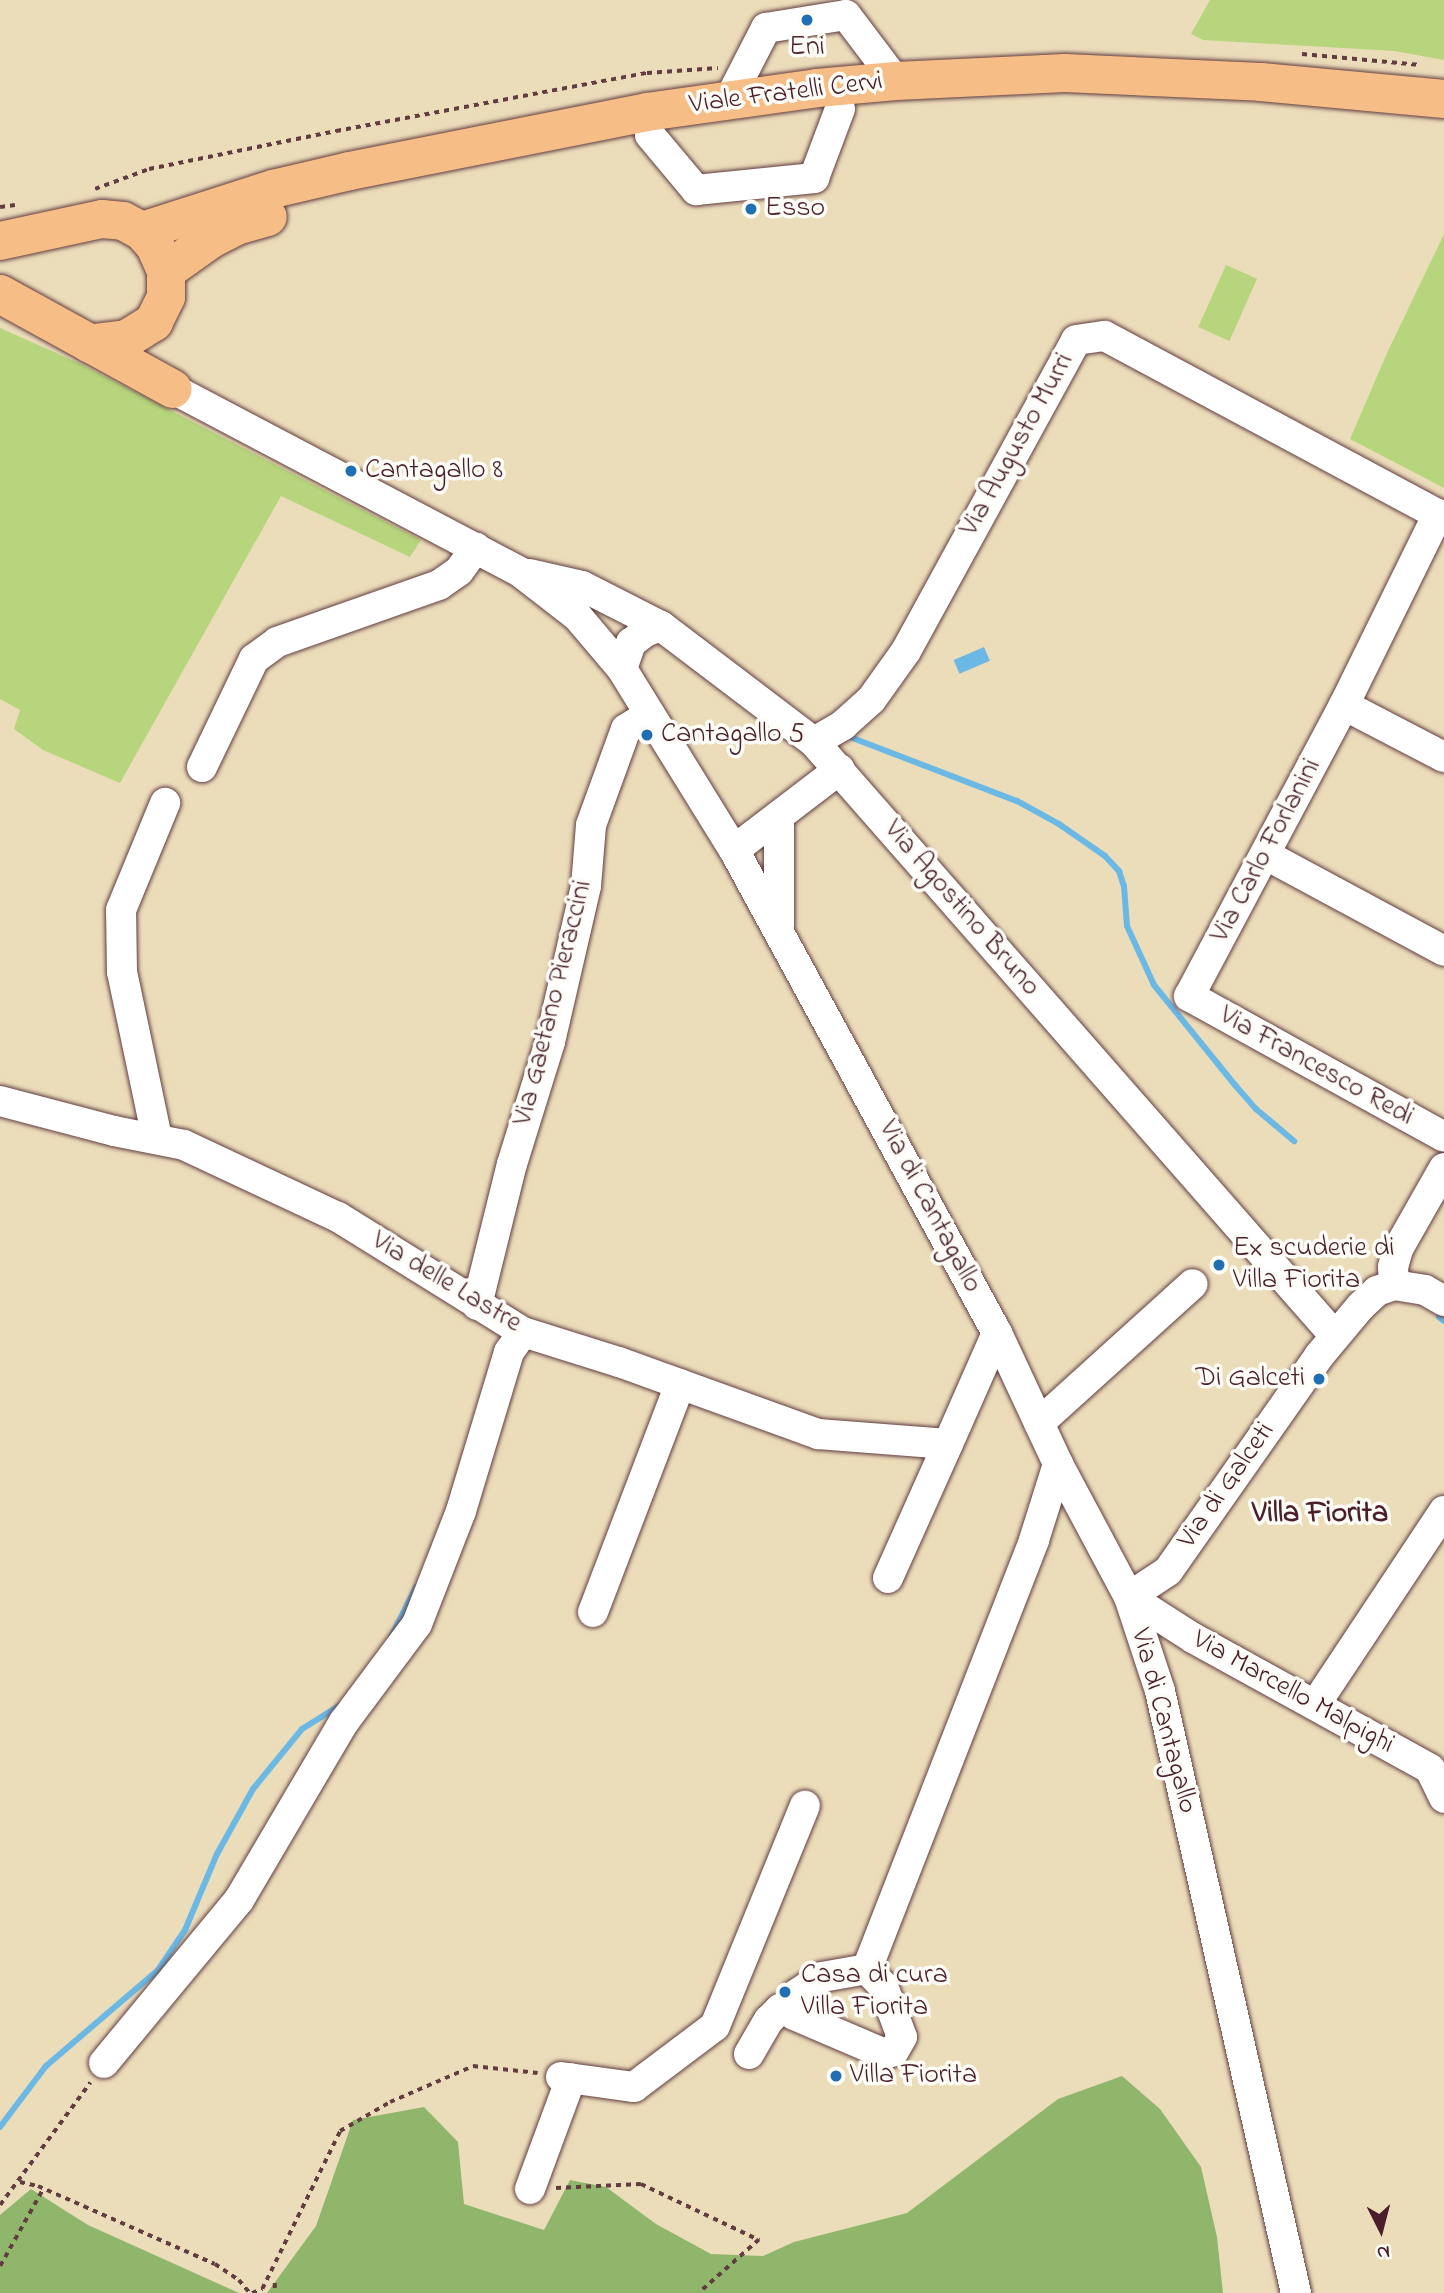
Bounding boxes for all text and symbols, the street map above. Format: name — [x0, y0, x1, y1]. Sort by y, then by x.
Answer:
marker: Eni — [799, 12, 815, 28]
place label: Eni — [789, 31, 825, 65]
street label: Viale Fratelli Cervi — [687, 65, 885, 123]
place label: Esso — [765, 192, 825, 226]
marker: Esso — [743, 201, 759, 217]
street label: Via Augusto Murri — [954, 348, 1082, 542]
place label: Cantagallo 8 — [365, 454, 503, 488]
marker: Cantagallo 8 — [343, 463, 359, 479]
place label: Cantagallo 5 — [661, 718, 805, 752]
marker: Cantagallo 5 — [639, 727, 655, 743]
street label: Via Carlo Forlanini — [1204, 753, 1330, 949]
street label: Via Agostino Bruno — [875, 814, 1047, 1004]
street label: Via Gaetano Pieraccini — [507, 877, 601, 1129]
street label: Via Francesco Redi — [1213, 1000, 1419, 1134]
street label: Via di Cantagallo — [870, 1115, 988, 1299]
street label: Via delle Lastre — [365, 1225, 527, 1341]
place label: Ex scuderie di Villa Fiorita — [1233, 1232, 1394, 1298]
marker: Ex scuderie di Villa Fiorita — [1211, 1257, 1227, 1273]
place label: Di Galceti — [1196, 1362, 1305, 1396]
marker: Di Galceti — [1311, 1371, 1327, 1387]
street label: Via di Galceti — [1171, 1416, 1283, 1556]
district label: Villa Fiorita — [1252, 1496, 1388, 1532]
street label: Via Marcello Malpighi — [1186, 1624, 1400, 1762]
street label: Via di Cantagallo — [1122, 1625, 1204, 1817]
place label: Casa di cura Villa Fiorita — [801, 1959, 948, 2025]
marker: Casa di cura Villa Fiorita — [775, 1982, 795, 2002]
place label: Villa Fiorita — [850, 2059, 977, 2093]
marker: Villa Fiorita — [828, 2068, 844, 2084]
north arrow — [1346, 2195, 1416, 2265]
text: N — [1375, 2237, 1391, 2265]

